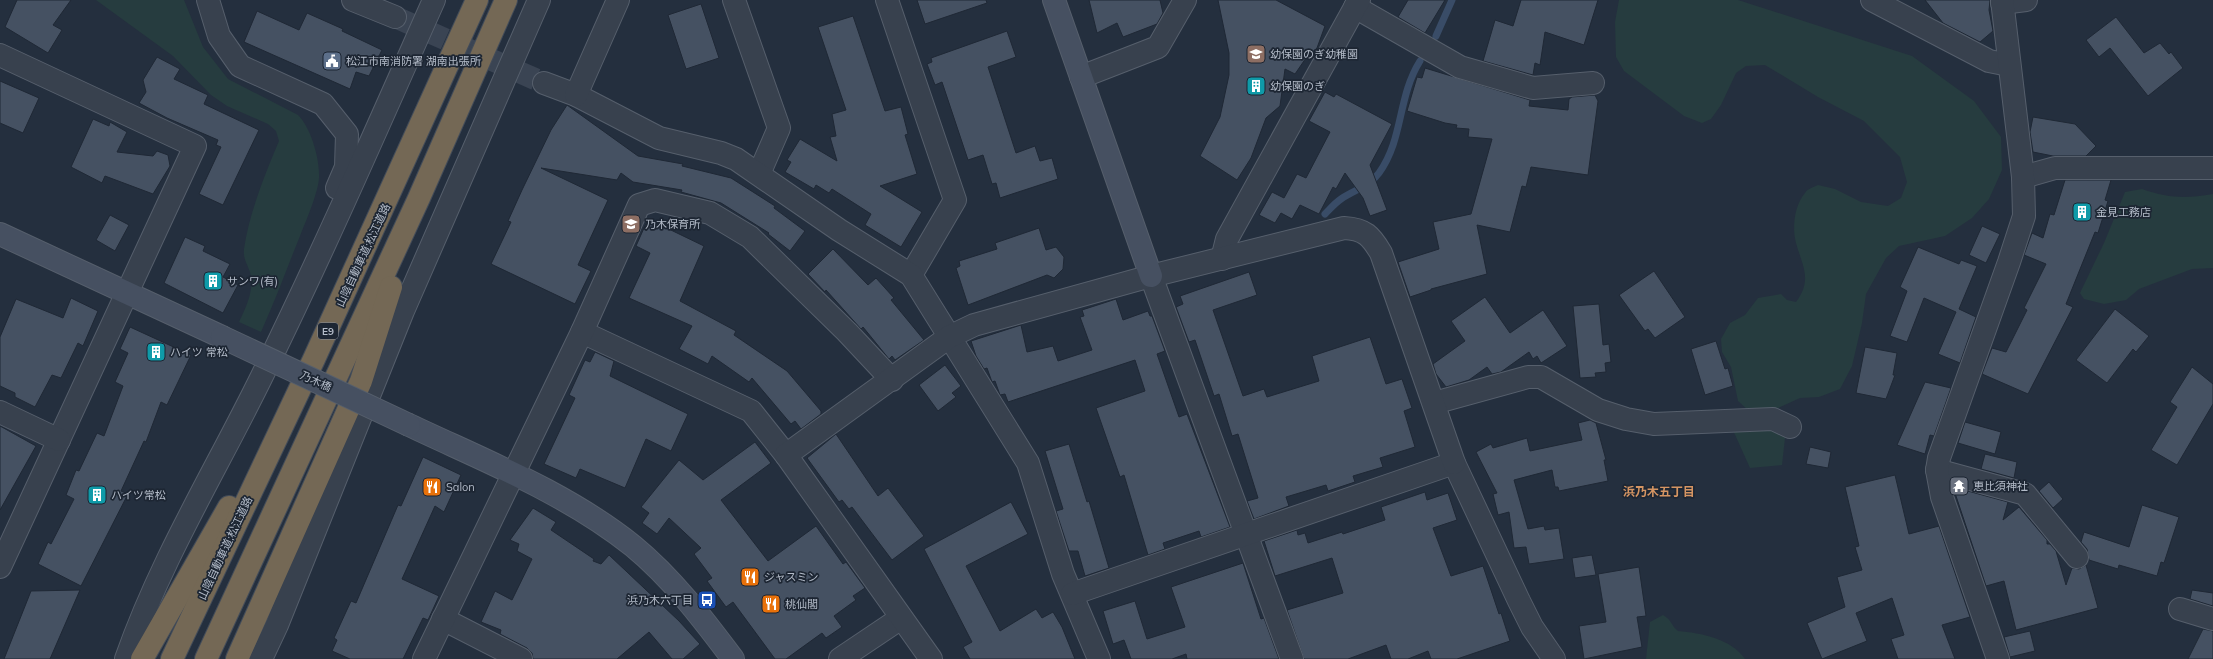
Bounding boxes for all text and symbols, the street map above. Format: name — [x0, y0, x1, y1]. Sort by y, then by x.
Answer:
school or university icon: 幼保園のぎ幼稚園 — [1245, 43, 1267, 65]
place label: 幼保園のぎ幼稚園 — [1270, 47, 1358, 61]
public building icon: 松江市南消防署 湖南出張所 — [321, 50, 343, 72]
place label: 松江市南消防署 湖南出張所 — [346, 54, 482, 68]
building icon: 幼保園のぎ — [1245, 75, 1267, 97]
place label: 幼保園のぎ — [1270, 79, 1325, 93]
street label: 山陰自動車道;松江道路 — [333, 201, 393, 309]
building icon: 金見工務店 — [2071, 201, 2093, 223]
place label: 金見工務店 — [2096, 205, 2151, 219]
school or university icon: 乃木保育所 — [620, 213, 642, 235]
place label: 乃木保育所 — [645, 217, 701, 231]
building icon: サンワ(有) — [202, 270, 224, 292]
place label: サンワ(有) — [227, 274, 278, 288]
road number: E9 — [318, 323, 338, 339]
building icon: ハイツ 常松 — [145, 341, 167, 363]
place label: ハイツ 常松 — [170, 345, 228, 359]
street label: 乃木橋 — [298, 368, 334, 394]
temple icon: 恵比須神社 — [1948, 475, 1970, 497]
restaurant icon: Salon — [421, 476, 443, 498]
place label: 恵比須神社 — [1973, 479, 2028, 493]
place label: Salon — [446, 480, 475, 494]
building icon: ハイツ常松 — [86, 484, 108, 506]
district label: 浜乃木五丁目 — [1623, 484, 1695, 499]
place label: ハイツ常松 — [111, 488, 166, 502]
street label: 山陰自動車道;松江道路 — [195, 494, 255, 602]
restaurant icon: ジャスミン — [739, 566, 761, 588]
place label: ジャスミン — [764, 570, 818, 584]
bus stop icon: 浜乃木六丁目 — [696, 589, 718, 611]
place label: 浜乃木六丁目 — [627, 593, 693, 607]
restaurant icon: 桃仙閣 — [760, 593, 782, 615]
place label: 桃仙閣 — [785, 597, 818, 611]

